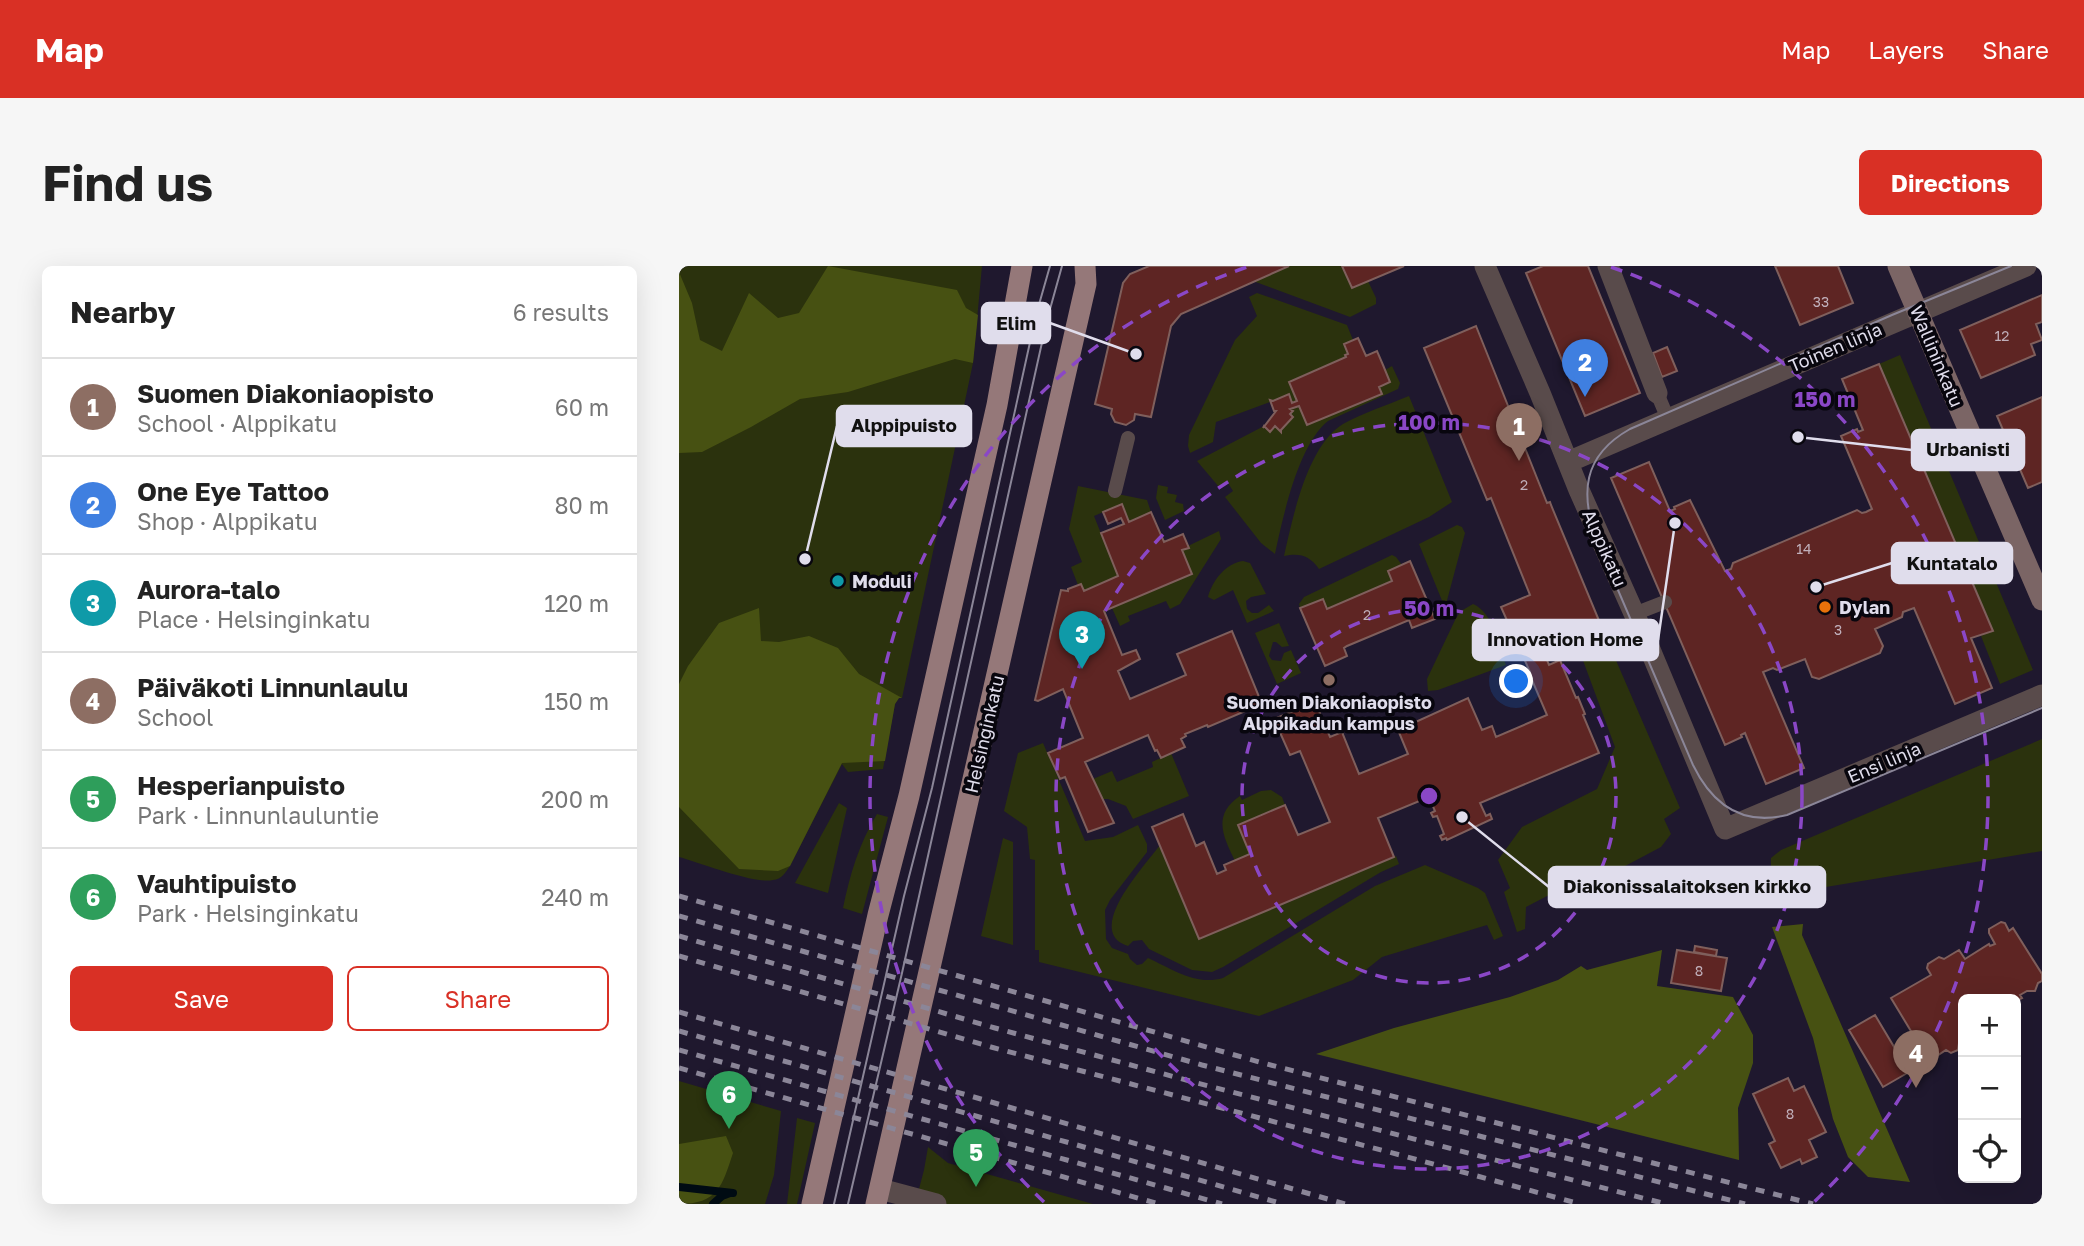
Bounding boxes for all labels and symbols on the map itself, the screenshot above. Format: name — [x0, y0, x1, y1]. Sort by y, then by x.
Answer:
house number: 33 — [1813, 293, 1829, 310]
street label: Wallininkatu — [1906, 302, 1968, 410]
callout: Elim — [982, 303, 1050, 343]
text: Elim — [996, 311, 1036, 334]
street label: Toinen linja — [1785, 318, 1885, 376]
house number: 12 — [1995, 327, 2009, 344]
pin: 2 — [1562, 339, 1608, 397]
text: 150 m — [1795, 386, 1855, 412]
pin: 1 — [1496, 403, 1542, 461]
callout: Alppipuisto — [837, 406, 971, 446]
text: 100 m — [1398, 409, 1460, 435]
text: Alppipuisto — [851, 413, 957, 436]
callout: Urbanisti — [1912, 430, 2024, 470]
text: Urbanisti — [1926, 437, 2010, 460]
house number: 2 — [1520, 476, 1528, 493]
street label: Alppikatu — [1578, 506, 1632, 590]
house number: 14 — [1796, 540, 1812, 557]
callout: Kuntatalo — [1892, 543, 2012, 583]
text: Kuntatalo — [1906, 551, 1998, 574]
place label: Moduli — [852, 570, 912, 592]
marker: Moduli — [830, 573, 846, 589]
text: 50 m — [1404, 595, 1454, 621]
place label: Dylan — [1839, 596, 1890, 618]
marker: Dylan — [1817, 599, 1833, 615]
house number: 2 — [1363, 606, 1371, 623]
pin: 3 — [1059, 611, 1105, 669]
callout: Innovation Home — [1473, 620, 1658, 660]
house number: 3 — [1834, 621, 1842, 638]
text: Innovation Home — [1487, 627, 1643, 650]
your location — [1499, 664, 1533, 698]
marker: Suomen Diakoniaopisto Alppikadun kampus — [1321, 672, 1337, 688]
street label: Helsinginkatu — [960, 673, 1008, 795]
place label: Suomen Diakoniaopisto Alppikadun kampus — [1226, 691, 1432, 734]
street label: Ensi linja — [1844, 737, 1924, 787]
centre of rings — [1417, 784, 1441, 808]
callout: Diakonissalaitoksen kirkko — [1549, 867, 1825, 907]
text: Diakonissalaitoksen kirkko — [1563, 874, 1811, 897]
house number: 8 — [1695, 962, 1703, 979]
pin: 4 — [1893, 1030, 1939, 1088]
pin: 6 — [706, 1071, 752, 1129]
house number: 8 — [1786, 1105, 1794, 1122]
pin: 5 — [953, 1129, 999, 1187]

